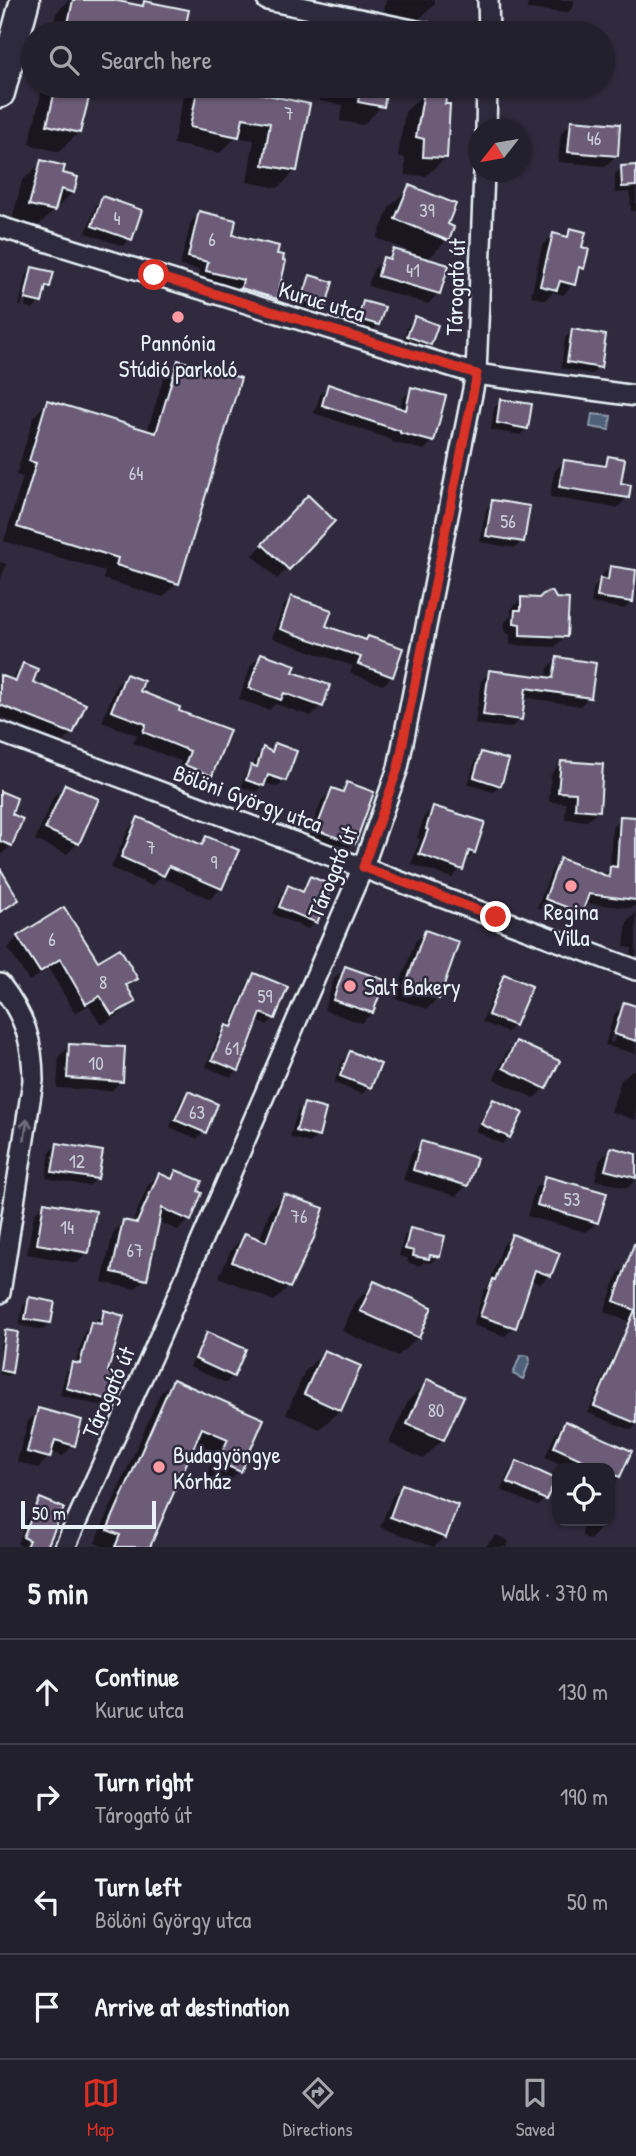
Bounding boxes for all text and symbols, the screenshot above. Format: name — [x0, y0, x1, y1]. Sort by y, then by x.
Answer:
search box — [21, 21, 615, 98]
icon: search — [45, 41, 83, 79]
text: Search here — [101, 42, 212, 77]
house number: 7 — [284, 100, 294, 126]
north arrow — [468, 119, 531, 182]
house number: 46 — [587, 125, 601, 151]
house number: 39 — [419, 197, 435, 223]
house number: 4 — [113, 205, 121, 231]
house number: 6 — [208, 226, 216, 252]
street label: Tárogató út — [438, 237, 472, 336]
house number: 41 — [406, 257, 420, 283]
route start — [138, 259, 169, 290]
street label: Kuruc utca — [275, 273, 369, 329]
marker: Pannónia Stúdió parkoló — [170, 309, 186, 325]
place label: Pannónia Stúdió parkoló — [119, 327, 237, 384]
house number: 64 — [129, 460, 143, 486]
house number: 56 — [500, 508, 516, 534]
street label: Bölöni György utca — [169, 757, 327, 839]
street label: Tárogató út — [300, 820, 365, 923]
house number: 7 — [146, 834, 156, 860]
house number: 9 — [211, 849, 218, 875]
marker: Regina Villa — [563, 878, 579, 894]
place label: Regina Villa — [544, 896, 598, 953]
route end — [480, 901, 511, 932]
house number: 6 — [48, 926, 56, 952]
house number: 8 — [99, 969, 107, 995]
place label: Salt Bakery — [364, 971, 461, 1002]
marker: Salt Bakery — [342, 978, 358, 994]
house number: 59 — [257, 983, 273, 1009]
house number: 61 — [225, 1035, 239, 1061]
house number: 10 — [88, 1050, 104, 1076]
house number: 63 — [189, 1099, 205, 1125]
one-way arrow — [20, 1118, 33, 1141]
house number: 12 — [69, 1148, 85, 1174]
house number: 53 — [564, 1186, 580, 1212]
house number: 76 — [291, 1203, 308, 1229]
house number: 14 — [60, 1214, 74, 1240]
house number: 67 — [127, 1237, 144, 1263]
street label: Tárogató út — [74, 1341, 142, 1442]
house number: 80 — [428, 1397, 444, 1423]
place label: Budagyöngye Kórház — [173, 1439, 281, 1496]
marker: Budagyöngye Kórház — [151, 1459, 167, 1475]
map controls — [552, 1463, 615, 1526]
button: locate — [552, 1463, 615, 1526]
scale bar — [21, 1498, 156, 1530]
text: 50 m — [32, 1500, 66, 1526]
text: 5 min — [28, 1573, 88, 1613]
text: Walk · 370 m — [501, 1577, 608, 1608]
text: Continue — [95, 1659, 179, 1694]
icon: ahead — [28, 1673, 66, 1711]
text: 130 m — [558, 1676, 608, 1707]
text: Kuruc utca — [95, 1694, 184, 1725]
text: Turn right — [95, 1764, 193, 1799]
icon: right — [28, 1778, 66, 1816]
text: 190 m — [560, 1781, 608, 1812]
text: Tárogató út — [95, 1799, 192, 1830]
text: Turn left — [95, 1869, 181, 1904]
icon: left — [28, 1883, 66, 1921]
text: 50 m — [567, 1886, 608, 1917]
text: Bölöni György utca — [95, 1904, 251, 1935]
icon: arrive — [28, 1988, 66, 2026]
text: Arrive at destination — [95, 1989, 290, 2024]
tab: Map — [82, 2074, 120, 2142]
tab: Directions — [283, 2074, 353, 2142]
tab: Saved — [516, 2074, 554, 2142]

